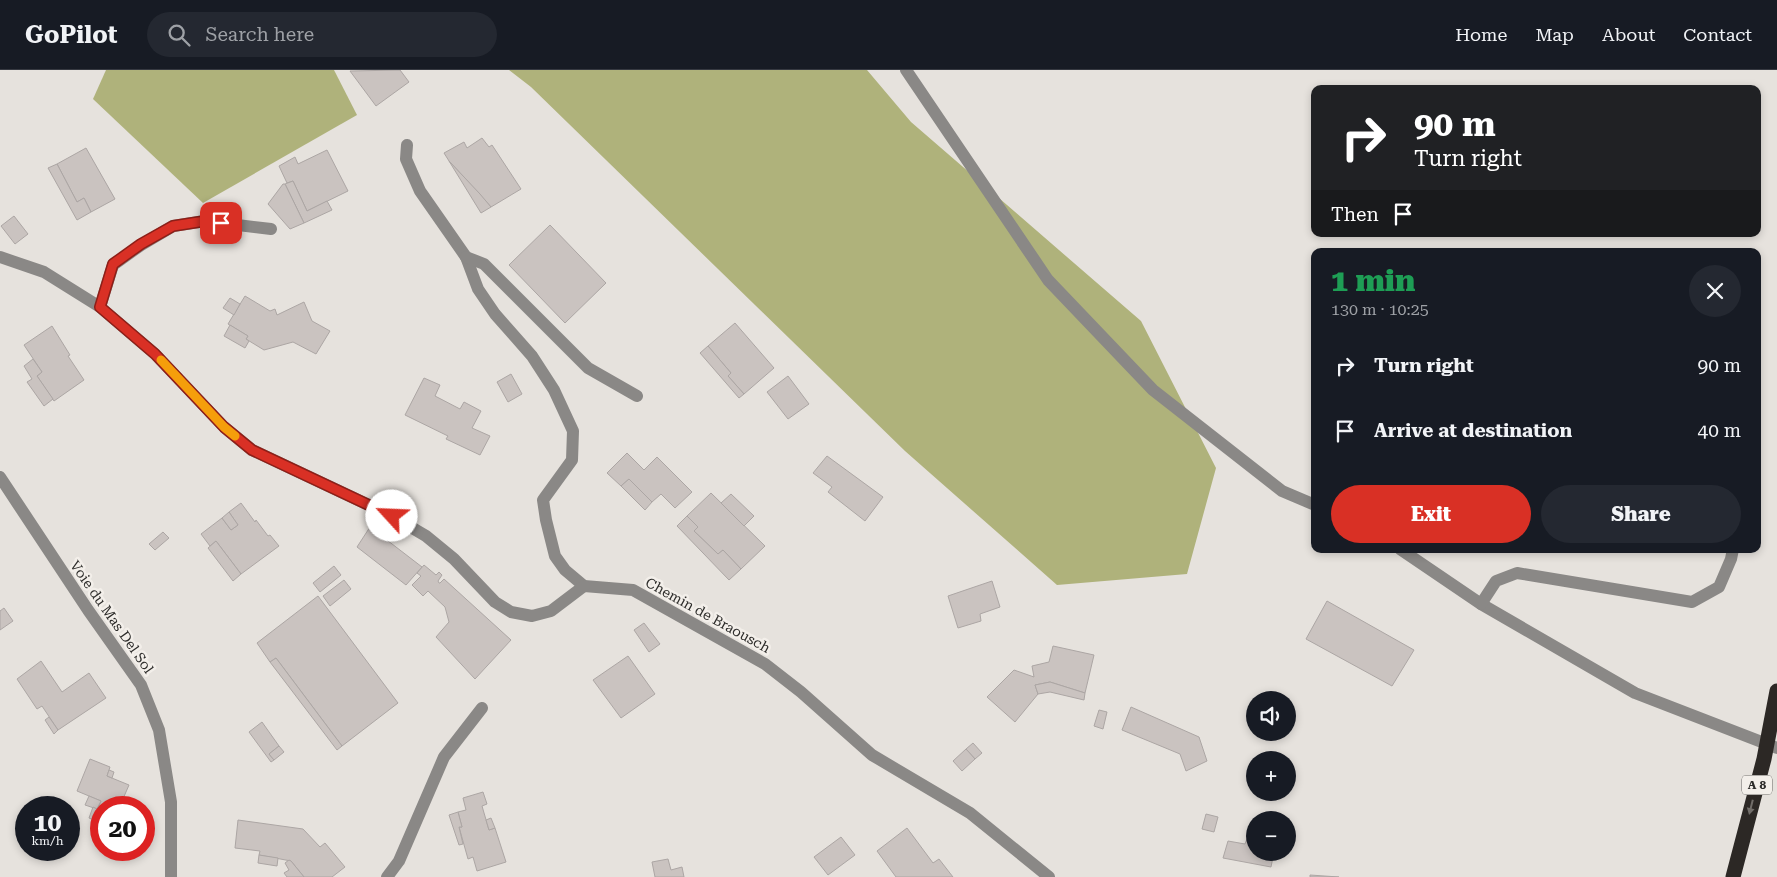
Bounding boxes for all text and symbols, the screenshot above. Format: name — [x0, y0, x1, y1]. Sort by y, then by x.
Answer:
search box — [147, 12, 497, 57]
text: GoPilot — [25, 21, 117, 49]
icon: search — [165, 21, 193, 49]
text: Search here — [205, 23, 314, 46]
text: Home — [1455, 24, 1507, 45]
text: Map — [1535, 24, 1574, 45]
text: About — [1602, 24, 1655, 45]
text: Contact — [1683, 24, 1752, 45]
text: 90 m — [1414, 104, 1496, 145]
icon: right — [1331, 105, 1396, 170]
text: Turn right — [1414, 146, 1522, 171]
icon: arrive — [1389, 200, 1417, 228]
pin — [200, 202, 242, 244]
text: Then — [1331, 203, 1379, 226]
icon: arrive — [207, 209, 235, 237]
text: 1 min — [1331, 263, 1415, 298]
button: close — [1689, 265, 1741, 317]
text: 130 m · 10:25 — [1331, 300, 1429, 319]
icon: right — [1331, 352, 1359, 380]
text: Turn right — [1374, 354, 1474, 377]
text: 90 m — [1698, 354, 1741, 377]
icon: arrive — [1331, 417, 1359, 445]
text: Arrive at destination — [1374, 419, 1572, 442]
text: 40 m — [1698, 419, 1741, 442]
button: Exit — [1331, 485, 1531, 543]
button: Share — [1541, 485, 1741, 543]
position arrow — [365, 489, 417, 541]
street label: Voie du Mas Del Sol — [67, 558, 157, 677]
street label: Chemin de Braousch — [643, 574, 773, 656]
map controls — [1246, 691, 1296, 861]
button: sound — [1246, 691, 1296, 741]
button: + — [1246, 751, 1296, 801]
road number: A 8 — [1742, 776, 1772, 794]
speed limit sign: 20 — [90, 796, 155, 861]
one-way arrow — [1747, 800, 1755, 815]
text: 10 — [33, 808, 62, 837]
button: − — [1246, 811, 1296, 861]
text: km/h — [31, 834, 64, 848]

